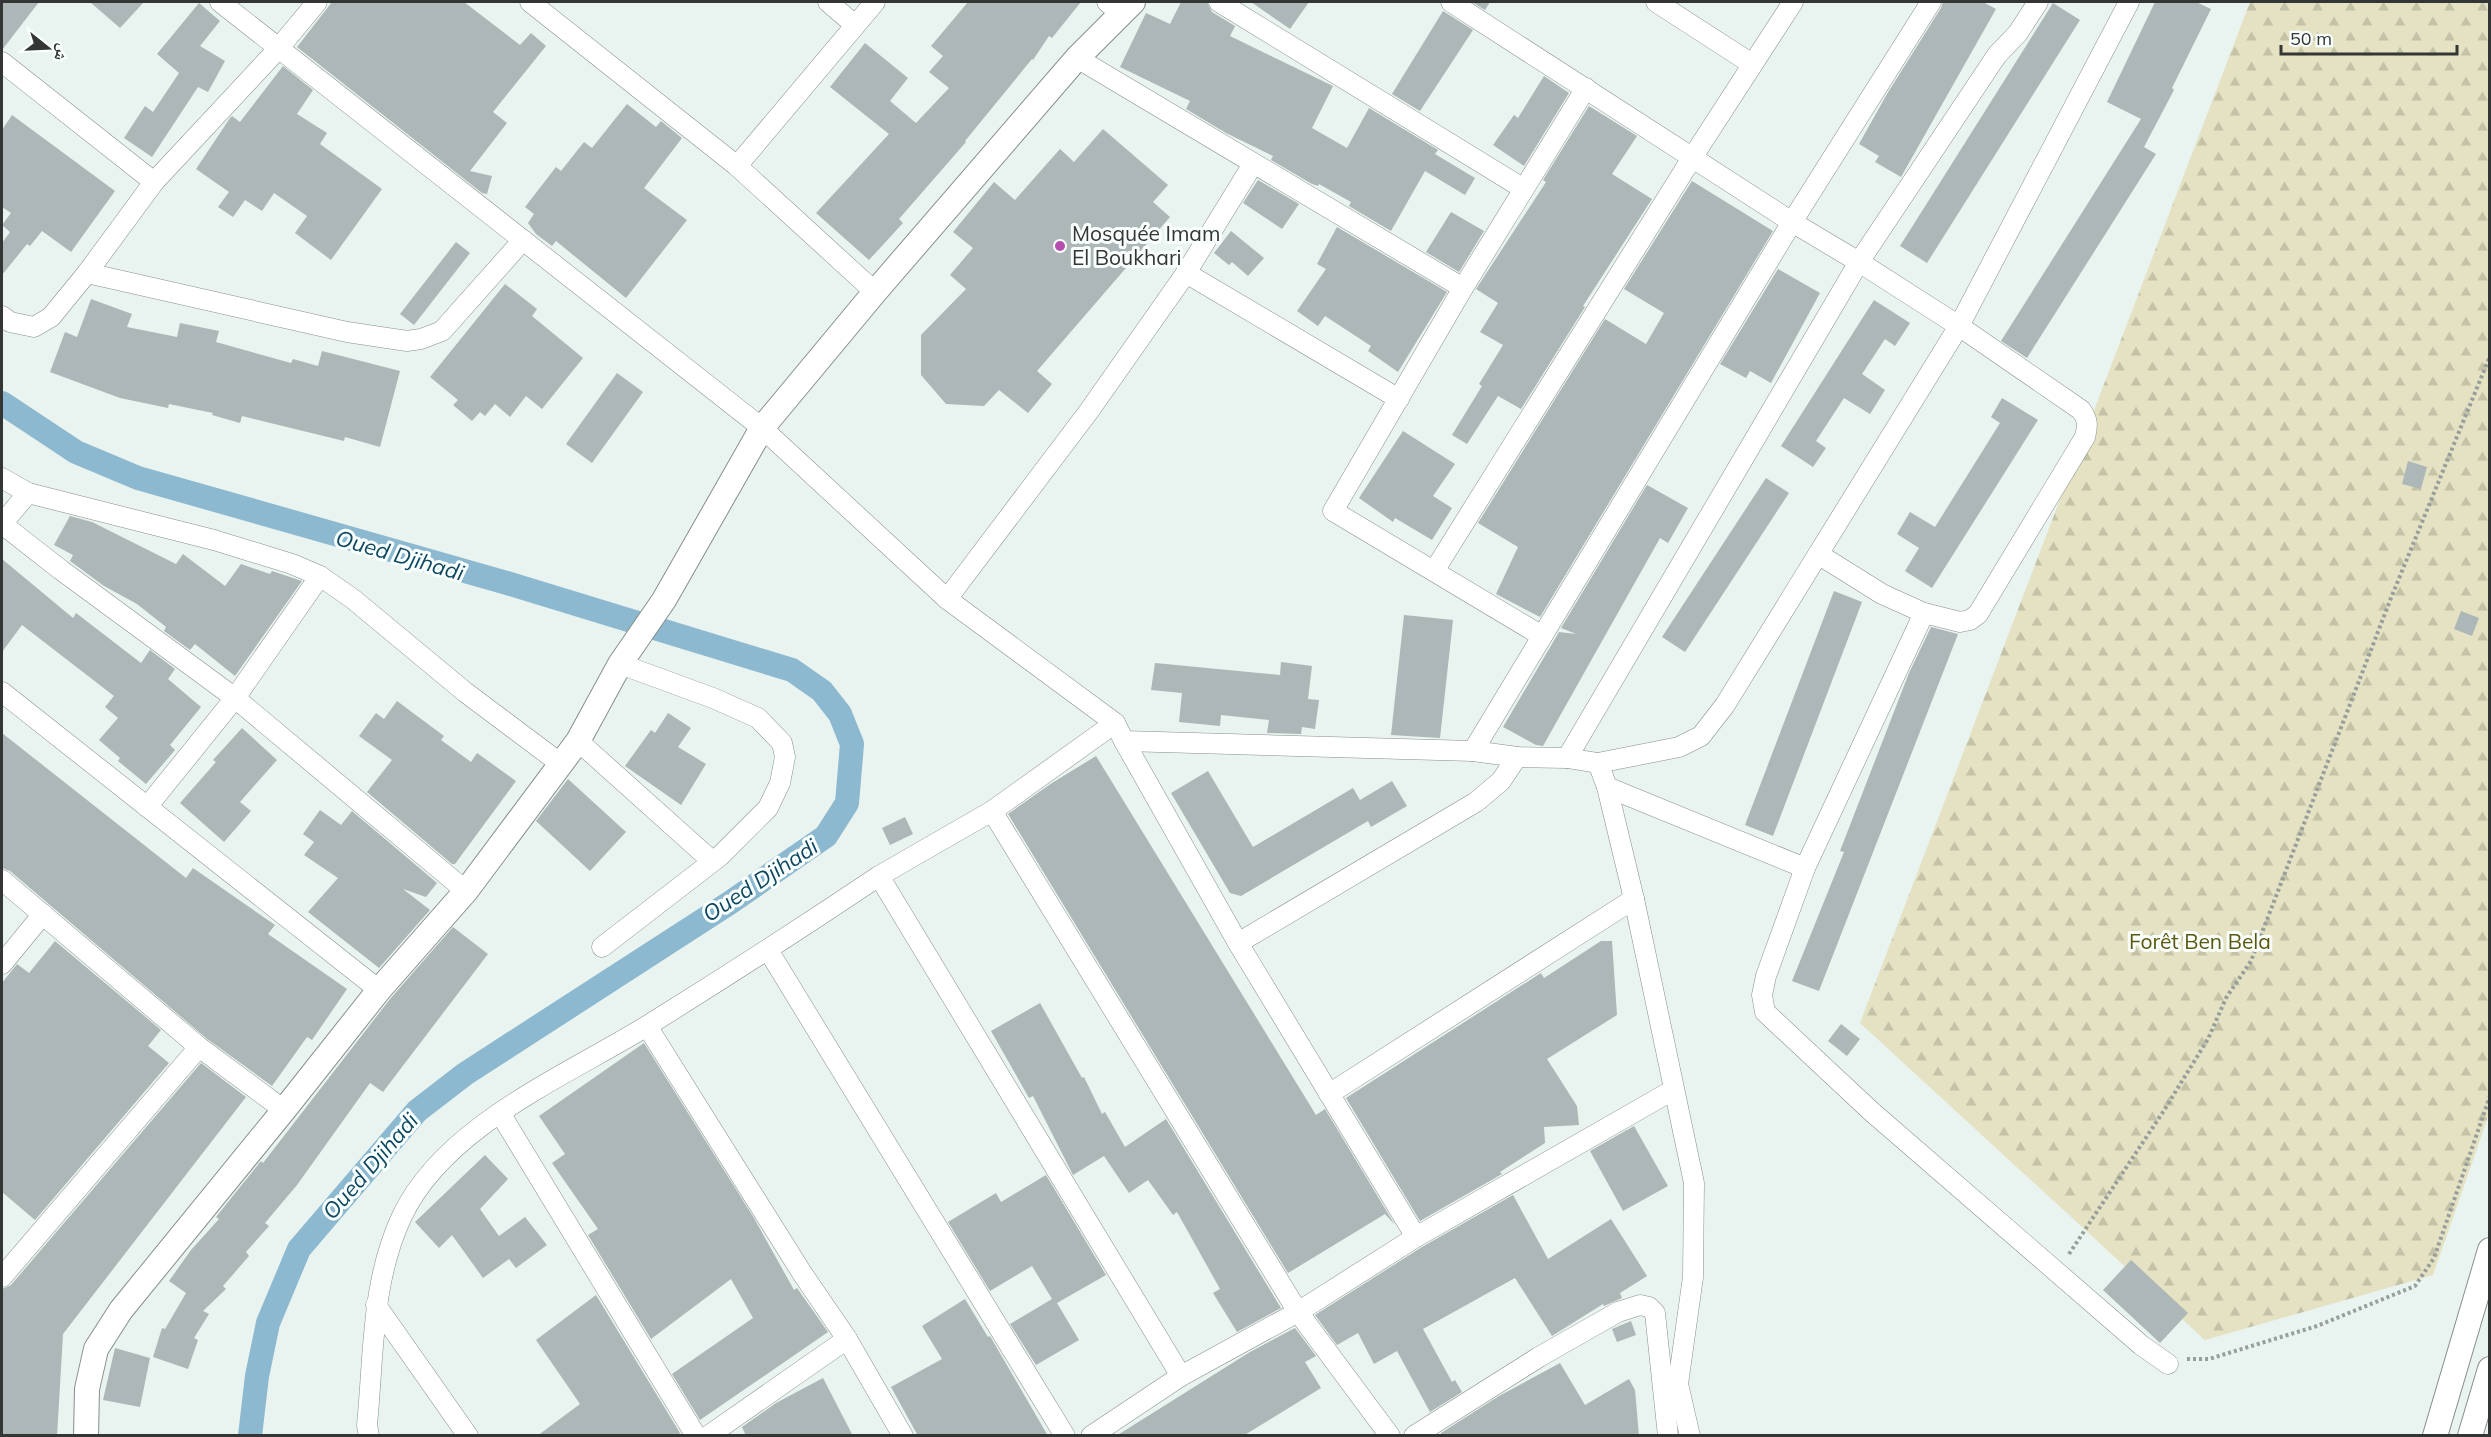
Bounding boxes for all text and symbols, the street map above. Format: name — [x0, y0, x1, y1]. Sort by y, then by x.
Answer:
north arrow — [18, 18, 78, 78]
scale bar — [2281, 18, 2456, 56]
text: 50 m — [2290, 27, 2332, 50]
text: ش — [50, 41, 74, 64]
place label: Mosquée Imam El Boukhari — [1072, 220, 1220, 270]
marker: Mosquée Imam El Boukhari — [1053, 239, 1067, 253]
water label: Oued Djihadi — [333, 523, 468, 587]
water label: Oued Djihadi — [697, 832, 824, 928]
park label: Forêt Ben Bela — [2129, 928, 2271, 954]
water label: Oued Djihadi — [316, 1106, 424, 1225]

